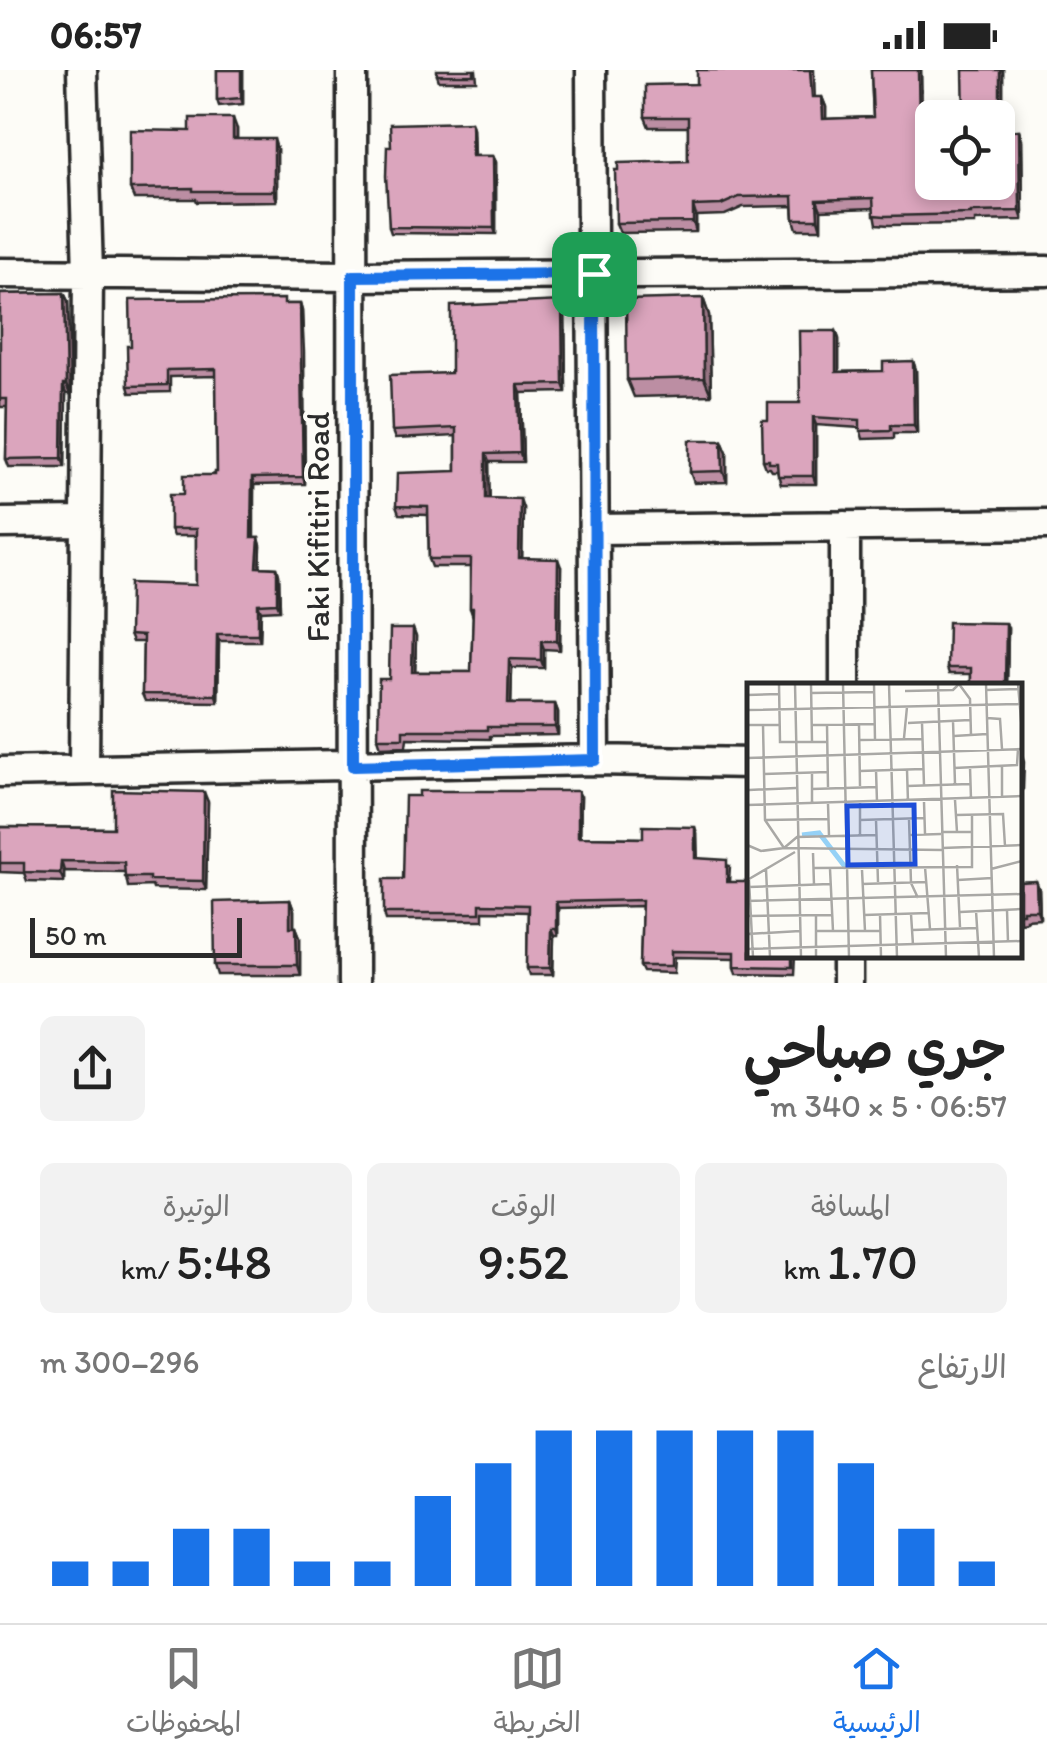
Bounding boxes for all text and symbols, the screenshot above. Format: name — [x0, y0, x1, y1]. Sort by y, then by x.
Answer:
text: 06:57 — [50, 12, 142, 58]
map controls — [915, 100, 1015, 200]
button: locate — [915, 100, 1015, 200]
pin — [552, 232, 637, 317]
icon: arrive — [567, 247, 622, 302]
street label: Faki Kifitiri Road — [299, 411, 337, 642]
inset map — [747, 683, 1022, 958]
scale bar — [30, 913, 242, 958]
text: 50 m — [45, 918, 107, 952]
button: share — [40, 1016, 145, 1121]
text: جري صباحي — [743, 1016, 1007, 1082]
text: 06:57 · 5 × 340 m — [770, 1087, 1007, 1125]
text: الوتيرة — [162, 1189, 230, 1223]
text: الوقت — [491, 1189, 556, 1223]
text: المسافة — [811, 1189, 891, 1223]
text: 5:48 — [176, 1231, 272, 1292]
text: 9:52 — [478, 1231, 569, 1292]
text: 1.70 — [827, 1231, 918, 1292]
text: /km — [121, 1252, 176, 1286]
text: km — [784, 1252, 827, 1286]
text: 296–300 m — [40, 1343, 199, 1381]
text: الارتفاع — [917, 1348, 1007, 1386]
tab: المحفوظات — [126, 1641, 241, 1747]
tab: الخريطة — [494, 1641, 581, 1747]
tab: الرئيسية — [833, 1641, 921, 1747]

